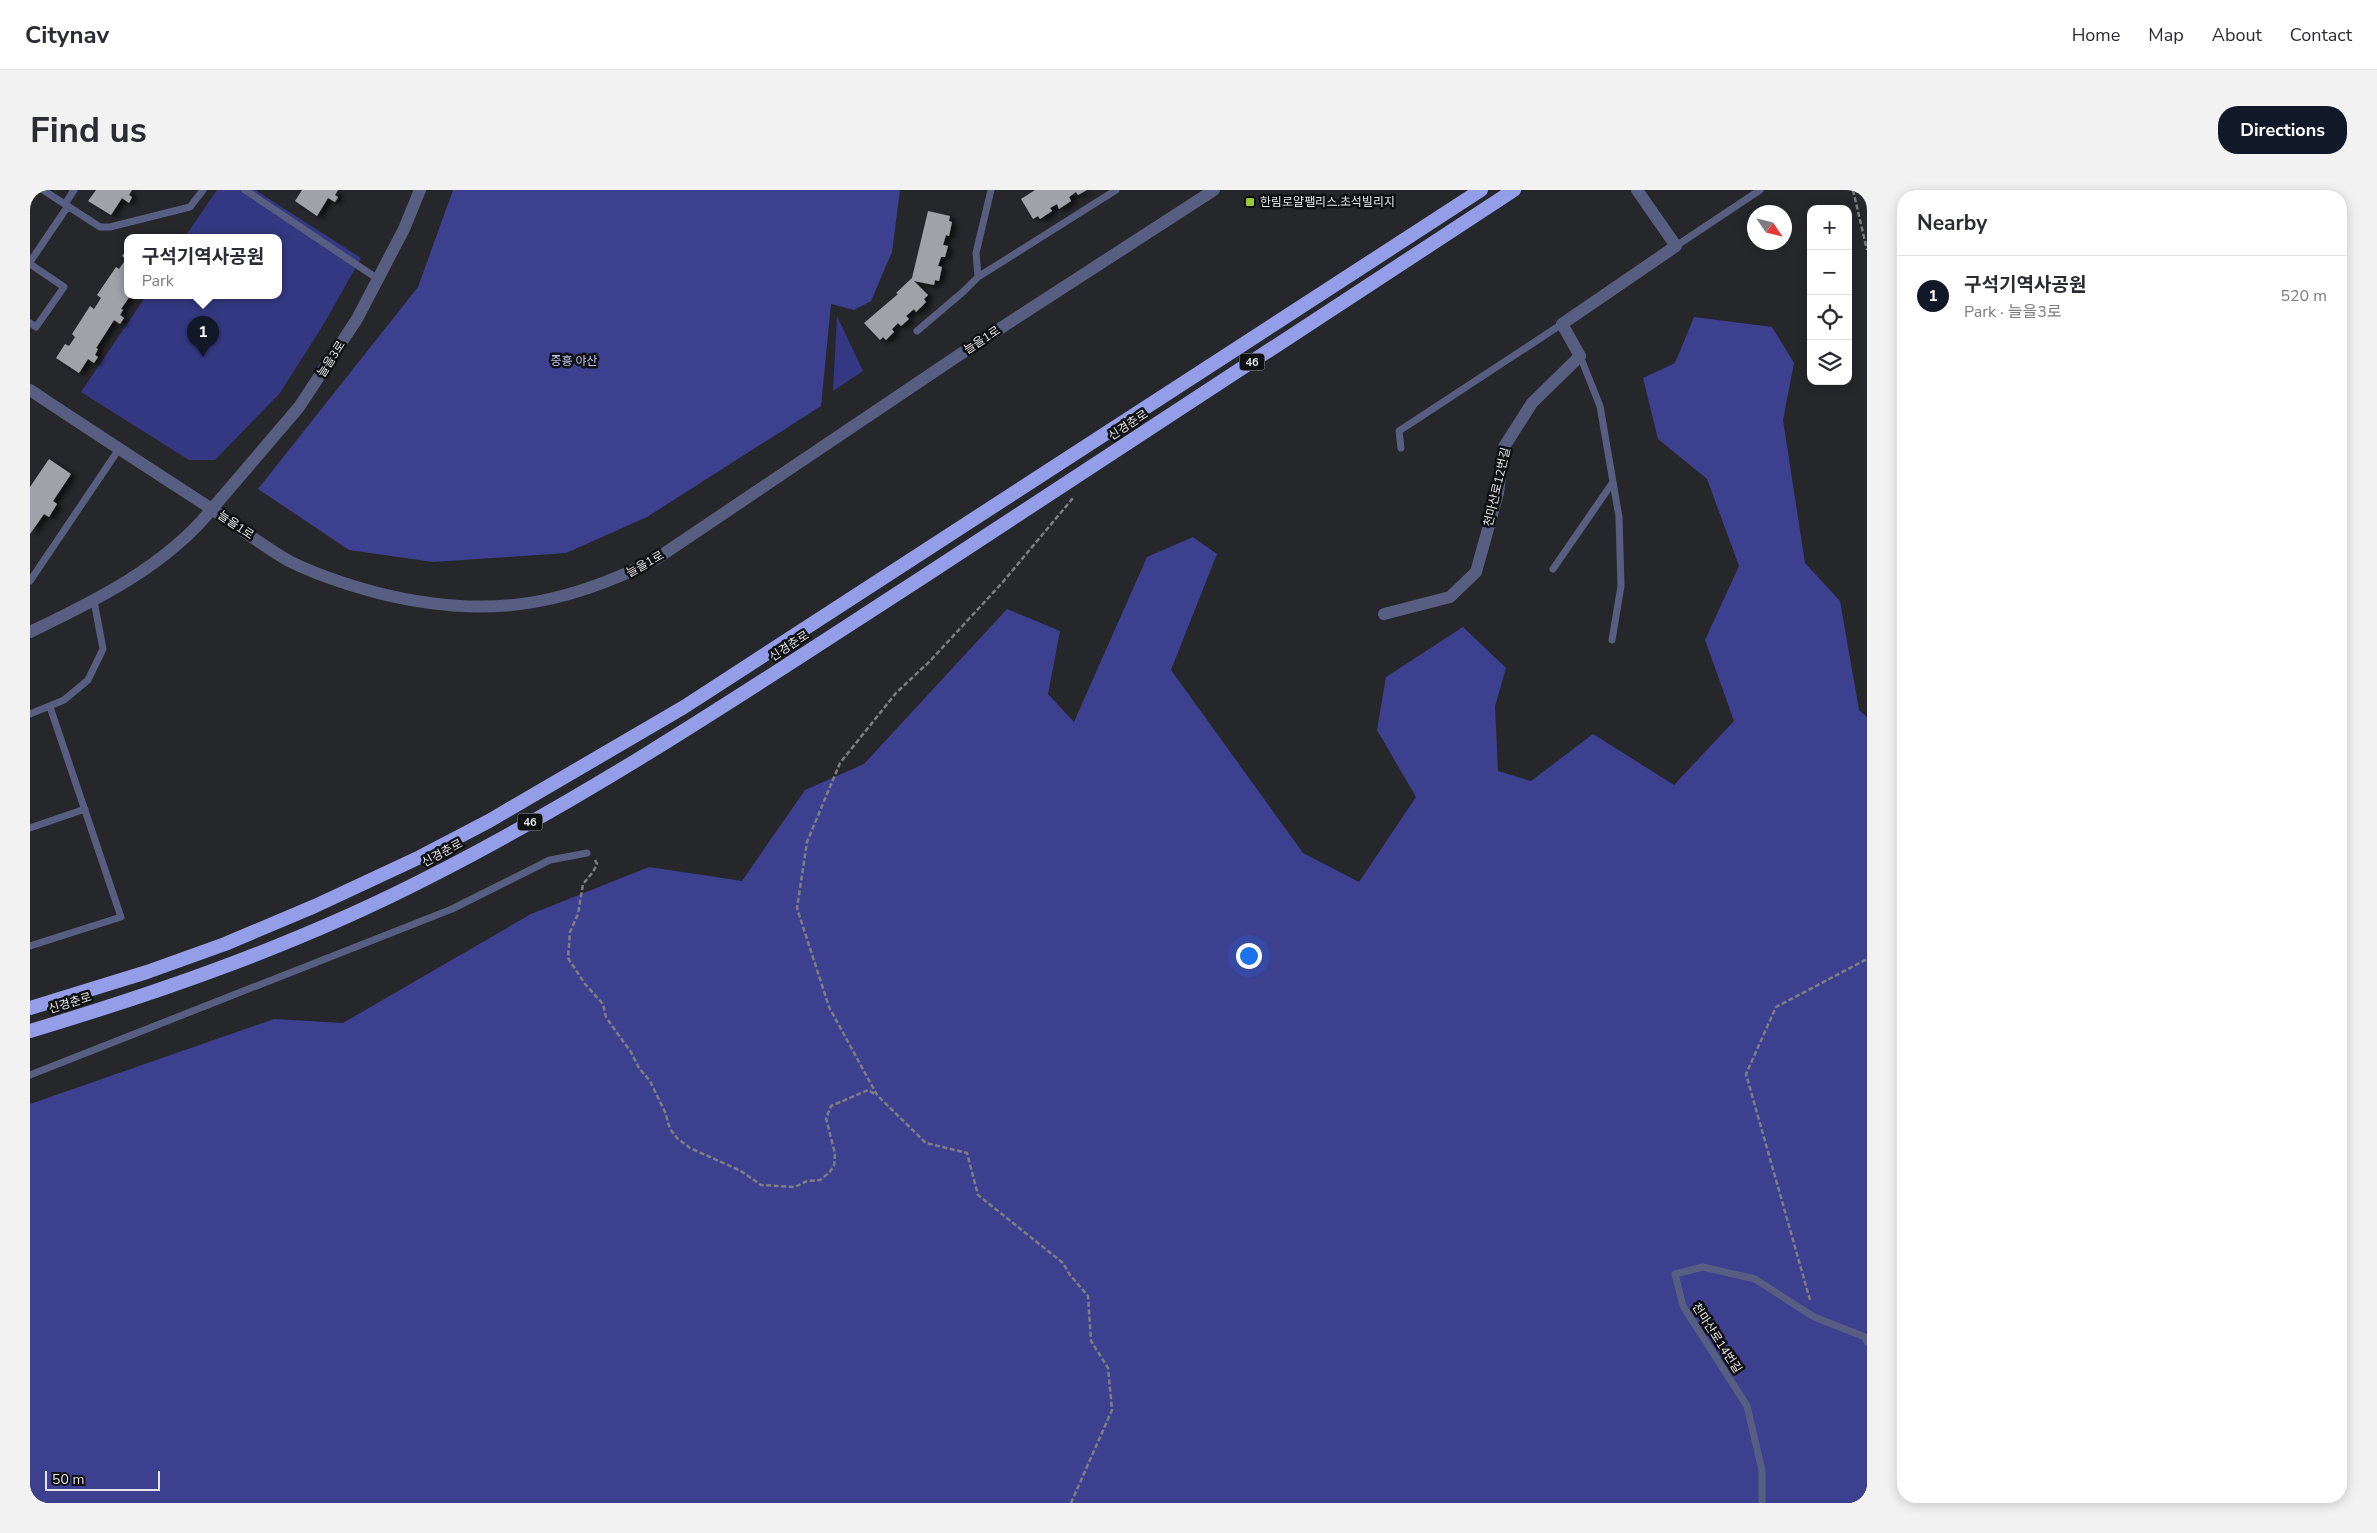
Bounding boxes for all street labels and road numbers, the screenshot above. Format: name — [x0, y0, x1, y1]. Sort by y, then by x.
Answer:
street label: 늘을1로 — [961, 322, 1003, 358]
street label: 늘을3로 — [313, 338, 349, 380]
road number: 46 — [1240, 353, 1264, 370]
street label: 신경춘로 — [1105, 406, 1151, 444]
street label: 천마산로12번길 — [1480, 446, 1514, 528]
street label: 늘을1로 — [215, 507, 257, 543]
street label: 늘을1로 — [623, 547, 667, 581]
street label: 신경춘로 — [766, 627, 812, 665]
road number: 46 — [518, 814, 542, 830]
street label: 신경춘로 — [419, 836, 465, 870]
street label: 신경춘로 — [47, 989, 93, 1017]
street label: 천마산로14번길 — [1688, 1300, 1746, 1376]

